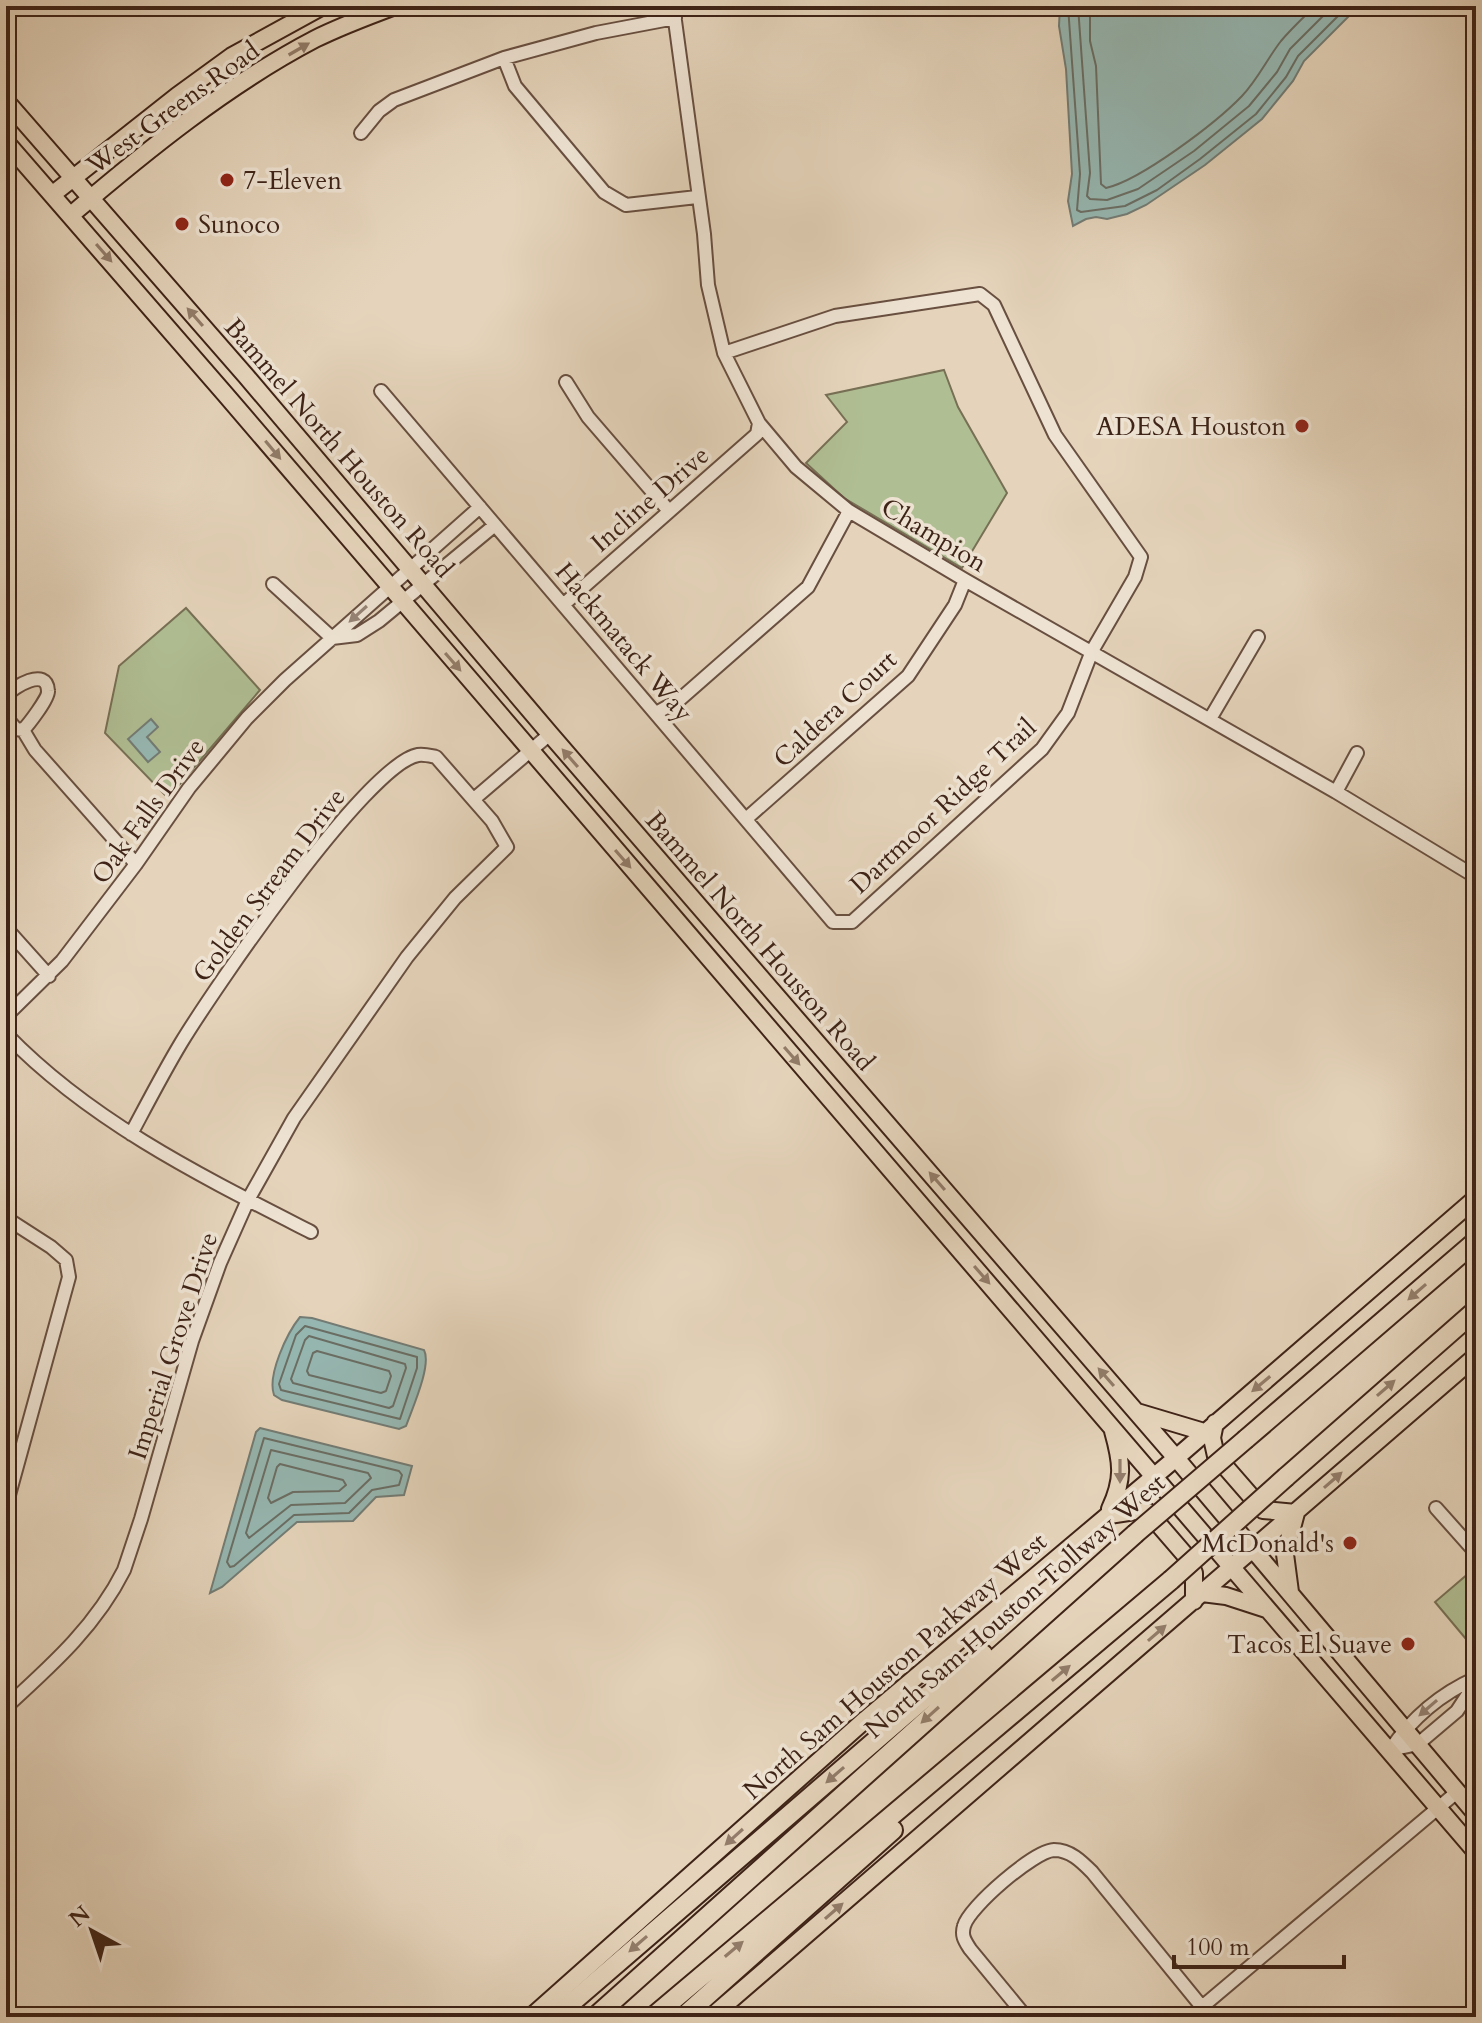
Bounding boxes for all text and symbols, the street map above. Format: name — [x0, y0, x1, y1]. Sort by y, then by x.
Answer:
street label: West Greens Road — [79, 33, 267, 183]
one-way arrow — [288, 42, 310, 56]
place label: 7-Eleven — [243, 163, 342, 198]
marker: 7-Eleven — [218, 171, 236, 189]
place label: Sunoco — [198, 207, 280, 242]
marker: Sunoco — [173, 215, 191, 233]
one-way arrow — [94, 244, 112, 263]
one-way arrow — [187, 307, 204, 327]
street label: Bammel North Houston Road — [216, 311, 462, 585]
place label: ADESA Houston — [1096, 409, 1286, 444]
marker: ADESA Houston — [1293, 417, 1311, 435]
street label: Incline Drive — [583, 438, 717, 560]
one-way arrow — [264, 440, 281, 460]
street label: Champion — [875, 490, 993, 580]
street label: Hackmatack Way — [547, 555, 701, 729]
one-way arrow — [349, 605, 369, 622]
street label: Caldera Court — [766, 643, 904, 775]
one-way arrow — [444, 652, 461, 672]
street label: Dartmoor Ridge Trail — [842, 710, 1044, 902]
street label: Oak Falls Drive — [83, 731, 213, 891]
one-way arrow — [562, 748, 579, 768]
street label: Golden Stream Drive — [185, 781, 353, 989]
street label: Bammel North Houston Road — [637, 804, 883, 1078]
one-way arrow — [613, 849, 631, 869]
one-way arrow — [783, 1046, 801, 1065]
one-way arrow — [928, 1171, 946, 1190]
street label: Imperial Grove Drive — [120, 1228, 226, 1464]
one-way arrow — [973, 1265, 990, 1285]
one-way arrow — [1407, 1283, 1427, 1300]
one-way arrow — [1098, 1368, 1116, 1387]
one-way arrow — [1251, 1375, 1271, 1392]
one-way arrow — [1376, 1380, 1396, 1397]
one-way arrow — [1114, 1459, 1126, 1484]
street label: North Sam Houston Tollway West — [857, 1466, 1173, 1746]
one-way arrow — [1323, 1472, 1343, 1489]
street label: North Sam Houston Parkway West — [736, 1524, 1054, 1808]
place label: McDonald's — [1201, 1526, 1334, 1561]
marker: McDonald's — [1341, 1534, 1359, 1552]
one-way arrow — [1147, 1625, 1167, 1642]
place label: Tacos El Suave — [1227, 1627, 1392, 1662]
marker: Tacos El Suave — [1399, 1635, 1417, 1653]
one-way arrow — [1051, 1664, 1071, 1682]
one-way arrow — [1418, 1699, 1438, 1716]
one-way arrow — [921, 1705, 940, 1723]
one-way arrow — [825, 1766, 845, 1783]
one-way arrow — [724, 1827, 743, 1845]
north arrow — [52, 1891, 132, 1971]
text: N — [63, 1899, 97, 1934]
one-way arrow — [824, 1903, 844, 1920]
scale bar — [1174, 1919, 1344, 1969]
text: 100 m — [1186, 1931, 1250, 1964]
one-way arrow — [628, 1935, 647, 1953]
one-way arrow — [724, 1941, 744, 1958]

